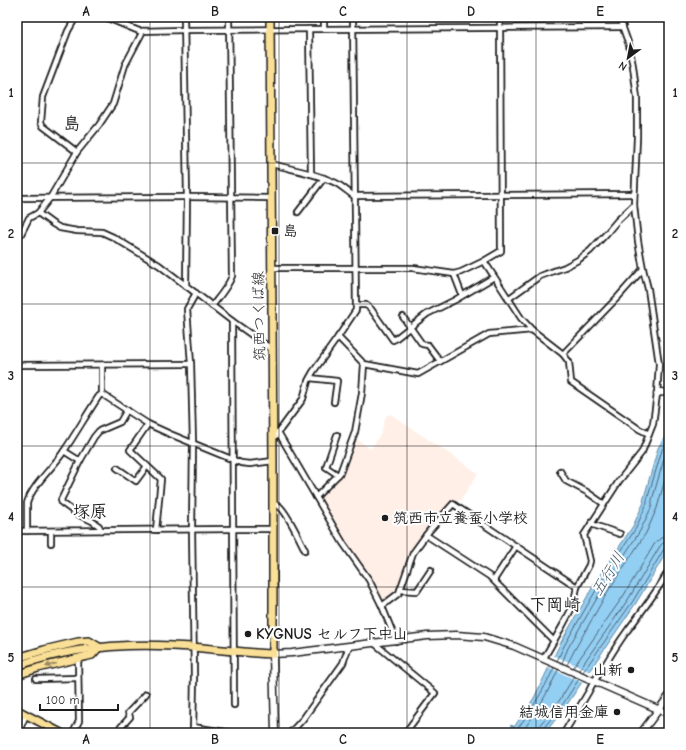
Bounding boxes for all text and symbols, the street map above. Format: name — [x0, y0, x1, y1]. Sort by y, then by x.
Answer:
text: A — [82, 4, 90, 19]
text: B — [211, 4, 219, 19]
text: C — [339, 4, 347, 19]
text: D — [467, 4, 475, 19]
text: E — [596, 4, 604, 19]
north arrow — [608, 38, 648, 78]
text: N — [616, 59, 629, 73]
text: 1 — [8, 85, 14, 100]
text: 1 — [672, 85, 678, 100]
district label: 島 — [64, 114, 81, 133]
place label: 島 — [283, 222, 298, 240]
text: 2 — [8, 226, 14, 241]
marker: 島 — [270, 226, 280, 236]
text: 2 — [672, 226, 678, 241]
street label: 筑西つくば線 — [249, 271, 269, 361]
text: 3 — [8, 368, 14, 383]
text: 3 — [672, 368, 678, 383]
district label: 塚原 — [73, 502, 107, 521]
text: 4 — [8, 509, 14, 524]
place label: 筑西市立養蚕小学校 — [393, 509, 528, 527]
text: 4 — [672, 509, 678, 524]
marker: 筑西市立養蚕小学校 — [380, 513, 390, 523]
water label: 五行川 — [588, 549, 628, 599]
district label: 下岡崎 — [530, 595, 581, 614]
place label: KYGNUS セルフ下中山 — [256, 625, 408, 643]
marker: KYGNUS セルフ下中山 — [243, 629, 253, 639]
text: 5 — [8, 650, 15, 665]
text: 5 — [672, 650, 679, 665]
place label: 山新 — [593, 661, 623, 679]
one-way arrow — [45, 662, 57, 668]
marker: 山新 — [626, 665, 636, 675]
scale bar — [40, 686, 118, 712]
text: 100 m — [46, 693, 79, 707]
place label: 結城信用金庫 — [519, 703, 609, 721]
marker: 結城信用金庫 — [612, 707, 622, 717]
text: A — [82, 732, 90, 747]
text: B — [211, 732, 219, 747]
text: C — [339, 732, 347, 747]
text: D — [467, 732, 475, 747]
text: E — [596, 732, 604, 747]

